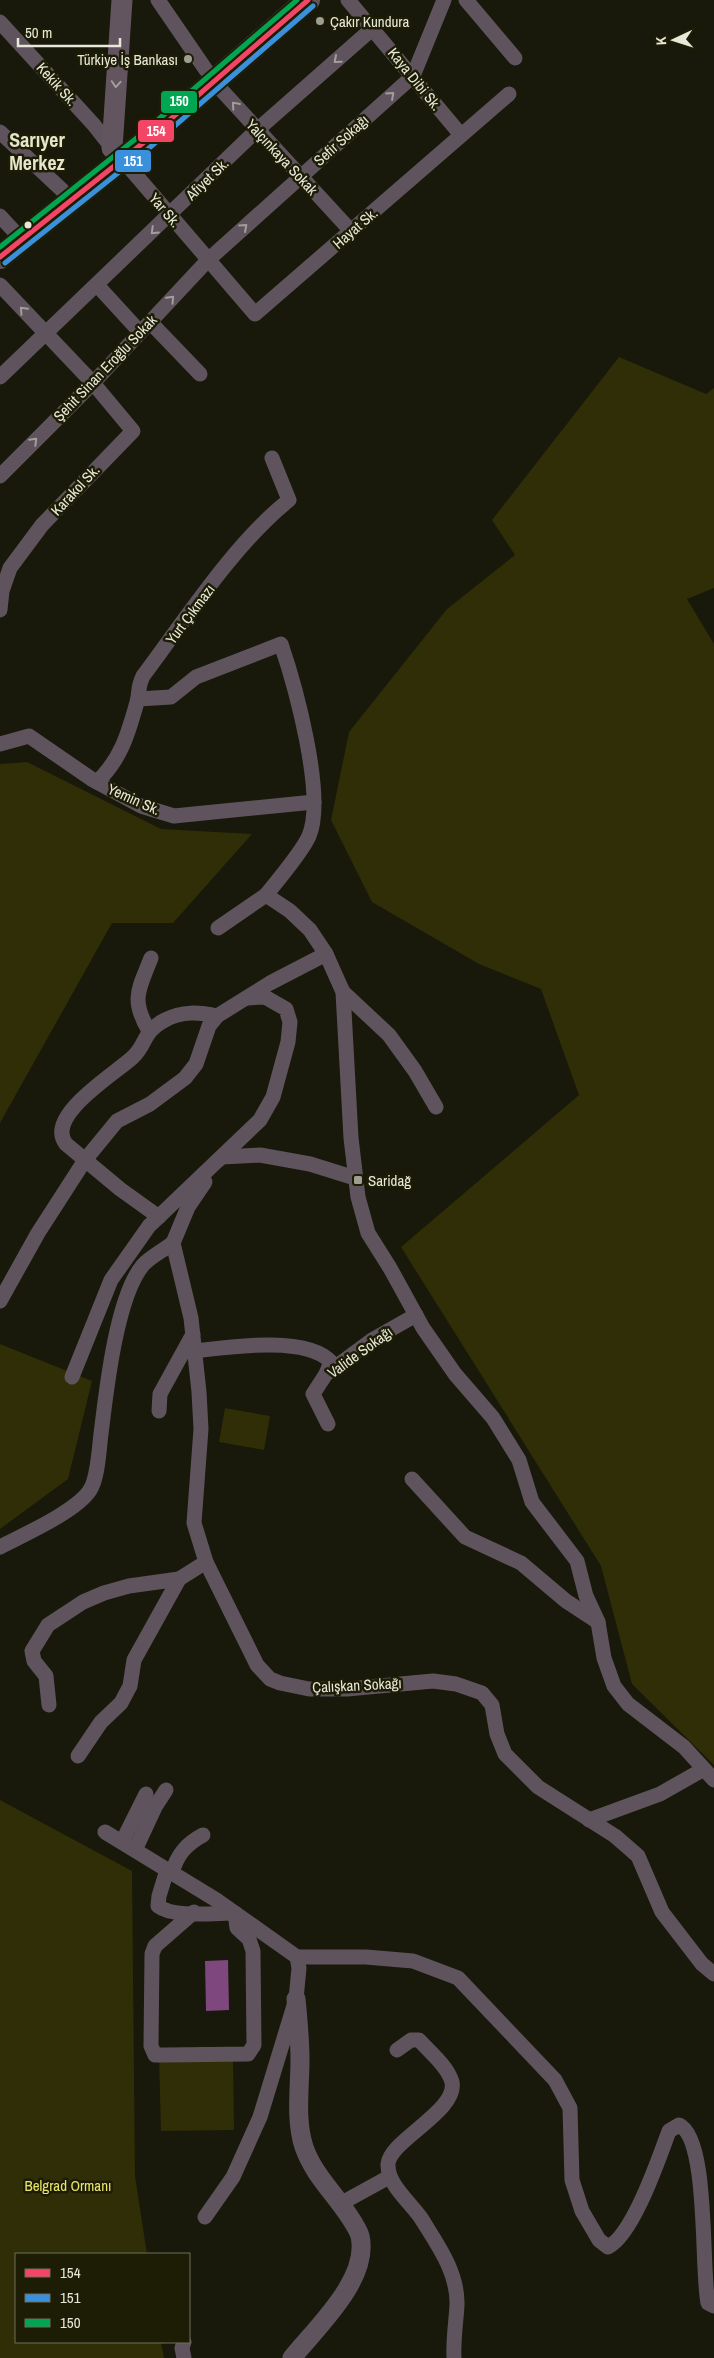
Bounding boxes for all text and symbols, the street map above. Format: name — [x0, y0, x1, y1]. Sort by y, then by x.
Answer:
place label: Çakır Kundura — [330, 11, 409, 32]
scale bar — [18, 15, 120, 47]
marker: Çakır Kundura — [314, 15, 326, 27]
north arrow — [649, 15, 699, 65]
text: 50 m — [25, 22, 52, 43]
text: K — [652, 35, 670, 46]
street label: Kaya Dibi Sk. — [383, 43, 447, 115]
place label: Türkiye İş Bankası — [77, 49, 178, 70]
marker: Türkiye İş Bankası — [182, 53, 194, 65]
one-way arrow — [333, 54, 342, 63]
street label: Kekik Sk. — [32, 58, 82, 110]
one-way arrow — [111, 80, 122, 88]
line badge: 150 — [160, 90, 198, 114]
text: 150 — [169, 92, 189, 110]
one-way arrow — [386, 92, 395, 101]
one-way arrow — [231, 102, 240, 111]
street label: Sefir Sokağı — [309, 110, 373, 170]
street label: Yalçınkaya Sokak — [241, 114, 323, 200]
line badge: 154 — [137, 119, 175, 143]
text: 154 — [146, 122, 166, 140]
district label: Sarıyer Merkez — [9, 126, 65, 176]
line badge: 151 — [114, 149, 152, 173]
text: 151 — [123, 152, 143, 170]
street label: Afiyet Sk. — [180, 153, 233, 206]
street label: Yar Sk. — [144, 188, 186, 232]
street label: Hayat Sk. — [328, 203, 382, 253]
unlabelled marker — [23, 220, 33, 230]
one-way arrow — [239, 224, 248, 233]
one-way arrow — [150, 225, 159, 234]
one-way arrow — [165, 295, 174, 304]
one-way arrow — [20, 306, 29, 315]
street label: Şehit Sinan Eroğlu Sokak — [49, 309, 162, 426]
one-way arrow — [29, 438, 38, 447]
street label: Karakol Sk. — [46, 460, 104, 520]
street label: Yurt Çıkmazı — [160, 580, 220, 648]
street label: Yemin Sk. — [104, 778, 164, 820]
place label: Saridağ — [368, 1170, 411, 1191]
marker: Saridağ — [352, 1174, 364, 1186]
street label: Valide Sokağı — [323, 1321, 397, 1383]
street label: Çalışkan Sokağı — [312, 1672, 402, 1698]
park label: Belgrad Ormanı — [25, 2175, 111, 2196]
legend — [15, 2253, 190, 2343]
text: 154 — [60, 2262, 81, 2283]
text: 151 — [60, 2287, 81, 2308]
text: 150 — [60, 2312, 81, 2333]

